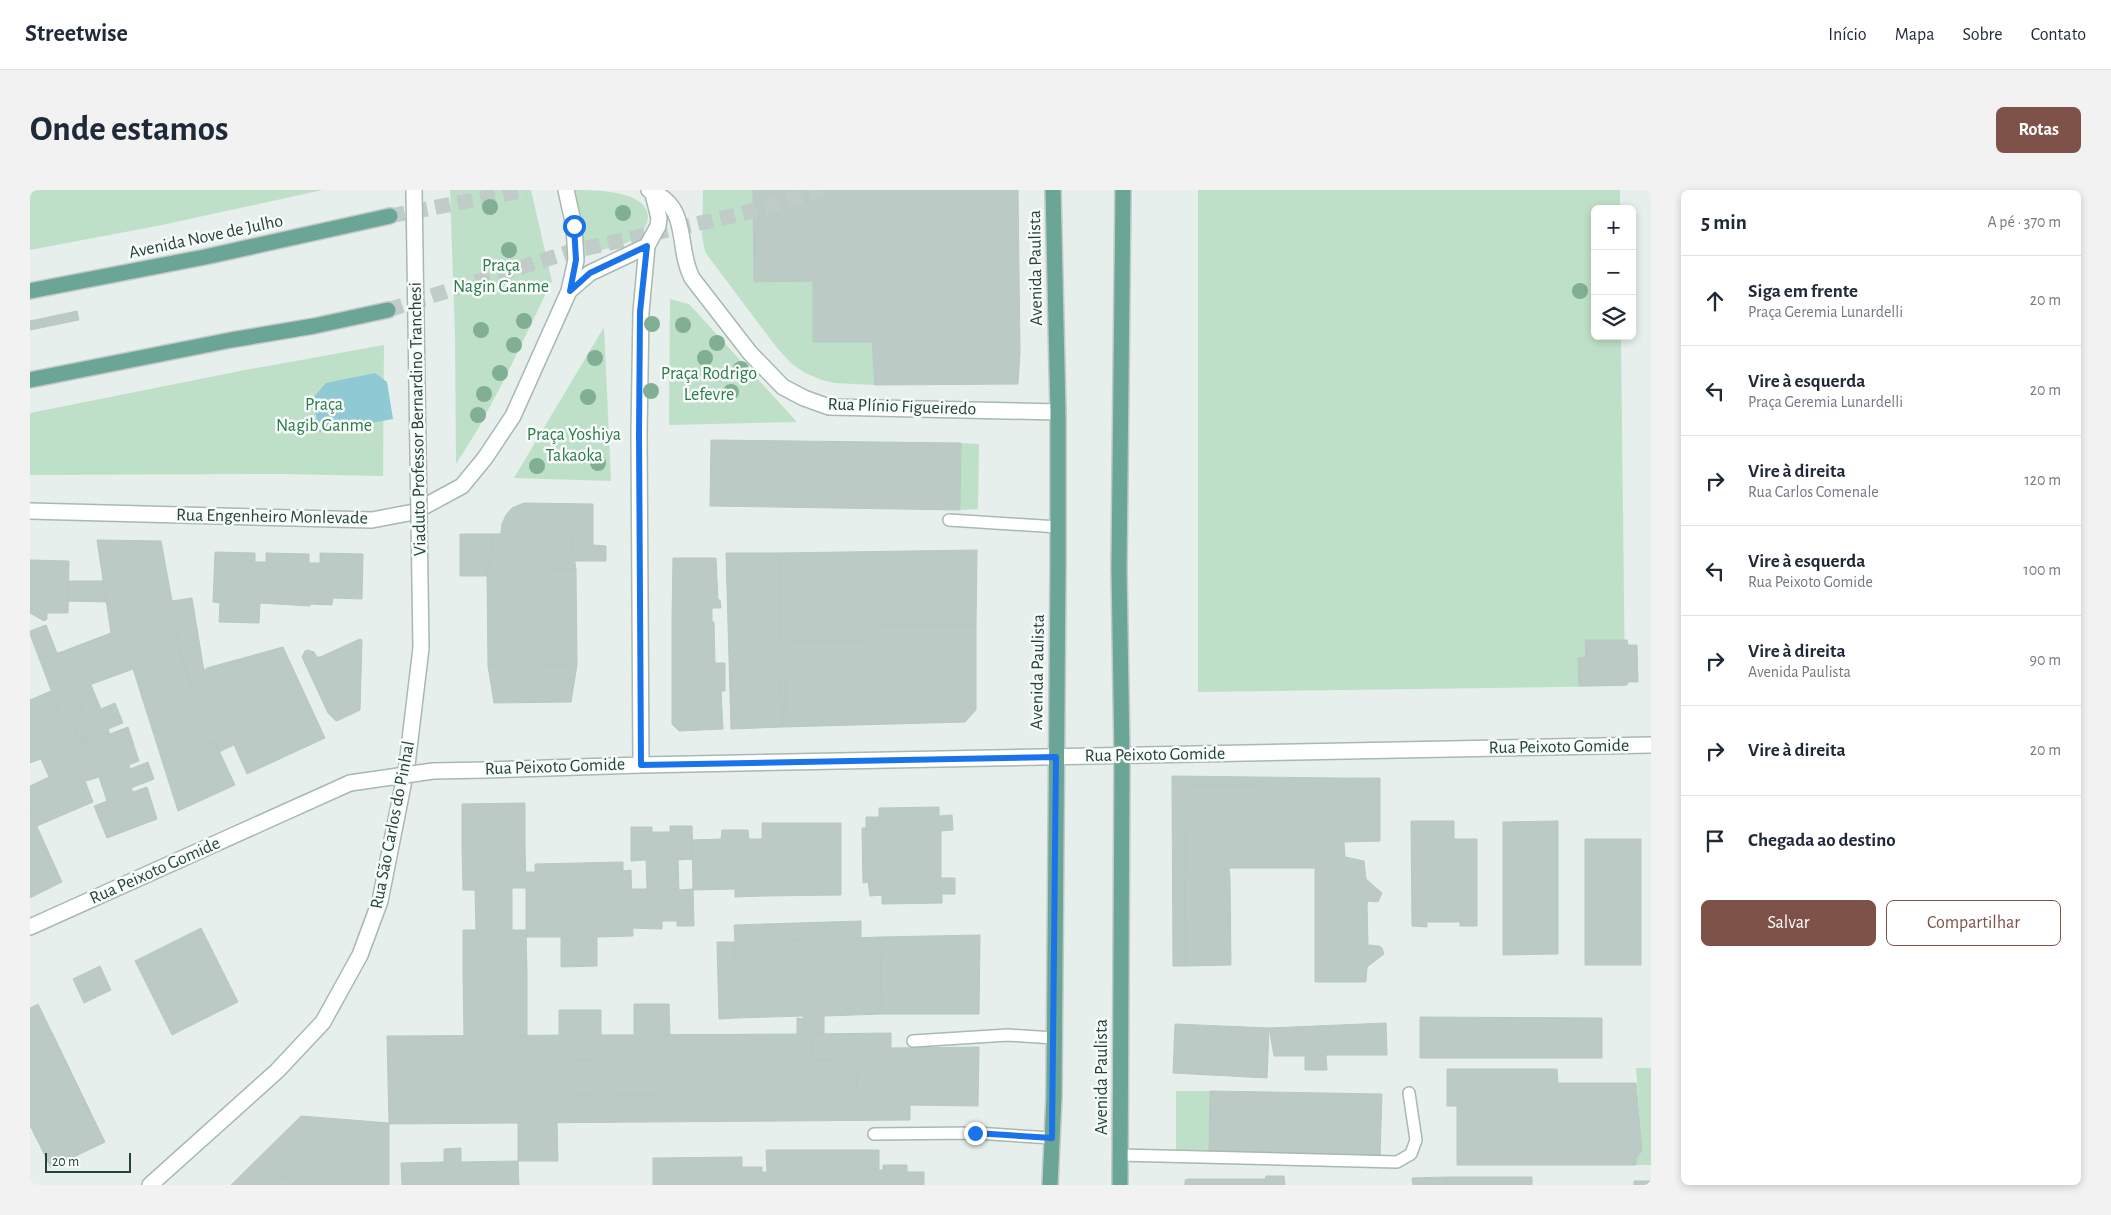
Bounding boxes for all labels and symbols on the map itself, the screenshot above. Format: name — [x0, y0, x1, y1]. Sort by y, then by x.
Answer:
street label: Avenida Paulista — [1026, 210, 1046, 326]
street label: Avenida Nove de Julho — [127, 212, 285, 262]
route start — [563, 215, 586, 238]
park label: Praça Nagin Ganme — [453, 257, 549, 296]
street label: Viaduto Professor Bernardino Tranchesi — [407, 282, 429, 556]
park label: Praça Rodrigo Lefevre — [661, 365, 757, 404]
street label: Rua Plínio Figueiredo — [827, 395, 977, 419]
park label: Praça Nagib Ganme — [276, 396, 372, 435]
park label: Praça Yoshiya Takaoka — [527, 426, 621, 465]
street label: Rua Engenheiro Monlevade — [176, 506, 368, 528]
street label: Avenida Paulista — [1028, 614, 1048, 730]
street label: Rua Peixoto Gomide — [1489, 737, 1629, 757]
street label: Rua São Carlos do Pinhal — [368, 739, 418, 911]
street label: Rua Peixoto Gomide — [1085, 745, 1225, 765]
street label: Rua Peixoto Gomide — [484, 756, 626, 778]
street label: Rua Peixoto Gomide — [87, 834, 223, 908]
street label: Avenida Paulista — [1093, 1019, 1111, 1135]
route end — [964, 1122, 987, 1145]
scale bar — [45, 1150, 131, 1173]

